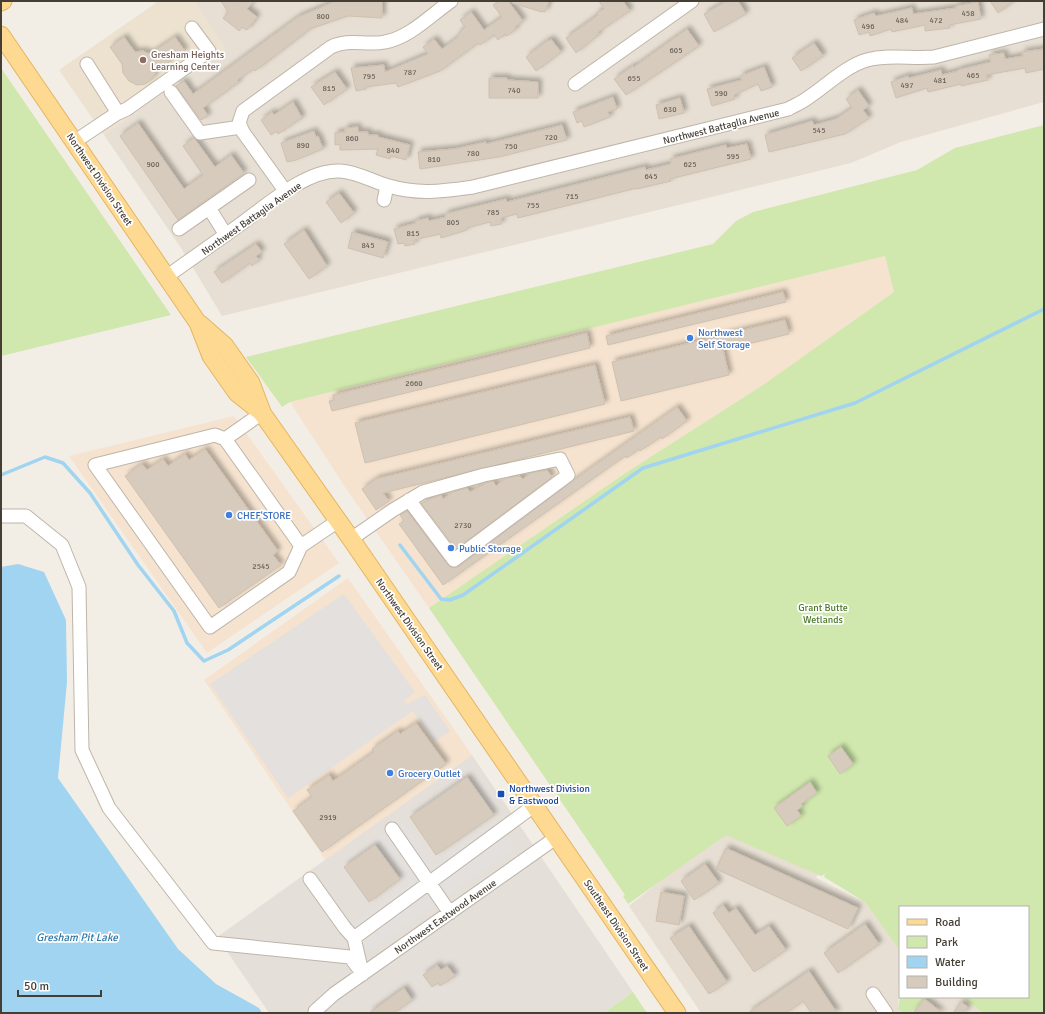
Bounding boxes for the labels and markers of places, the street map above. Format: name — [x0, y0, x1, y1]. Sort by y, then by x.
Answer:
place label: Gresham Heights Learning Center — [151, 49, 225, 73]
marker: Gresham Heights Learning Center — [138, 55, 148, 65]
place label: Northwest Self Storage — [698, 327, 750, 351]
marker: Northwest Self Storage — [685, 333, 695, 343]
marker: CHEF'STORE — [224, 510, 234, 520]
place label: CHEF'STORE — [237, 510, 291, 522]
marker: Public Storage — [446, 543, 456, 553]
place label: Public Storage — [459, 543, 521, 555]
marker: Grocery Outlet — [385, 768, 395, 778]
place label: Grocery Outlet — [398, 768, 461, 780]
place label: Northwest Division & Eastwood — [509, 783, 590, 807]
marker: Northwest Division & Eastwood — [496, 789, 506, 799]

